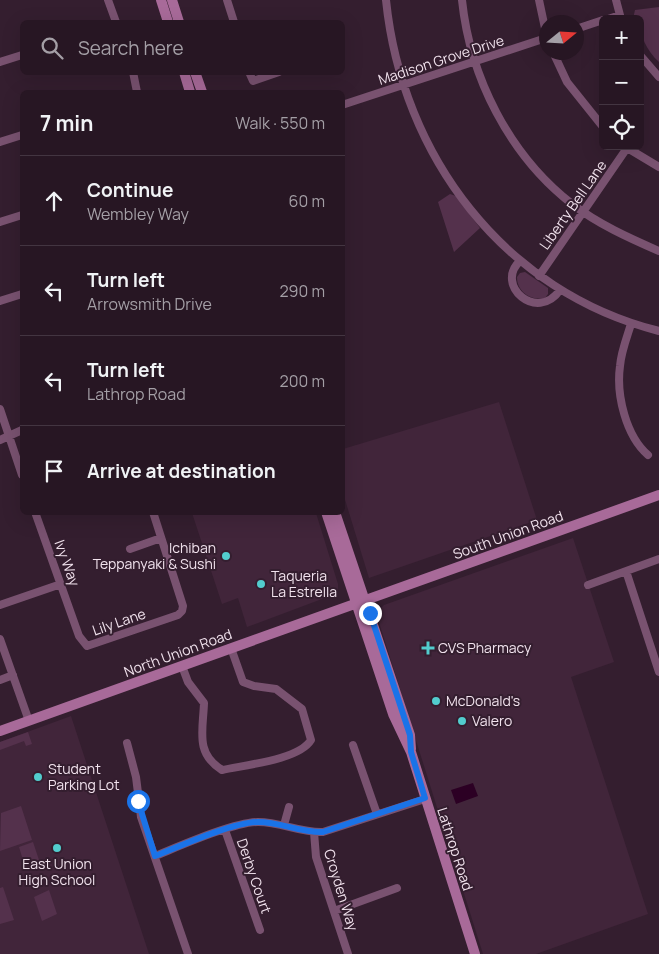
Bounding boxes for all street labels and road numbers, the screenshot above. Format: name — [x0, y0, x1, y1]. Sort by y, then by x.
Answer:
street label: Madison Grove Drive — [376, 30, 506, 89]
street label: Liberty Bell Lane — [535, 156, 610, 253]
street label: South Union Road — [450, 506, 566, 563]
street label: Ivy Way — [50, 537, 85, 589]
street label: Lily Lane — [90, 604, 148, 640]
street label: North Union Road — [121, 624, 234, 681]
street label: Lathrop Road — [433, 805, 478, 893]
street label: Derby Court — [233, 836, 276, 916]
street label: Croyden Way — [320, 847, 363, 934]

